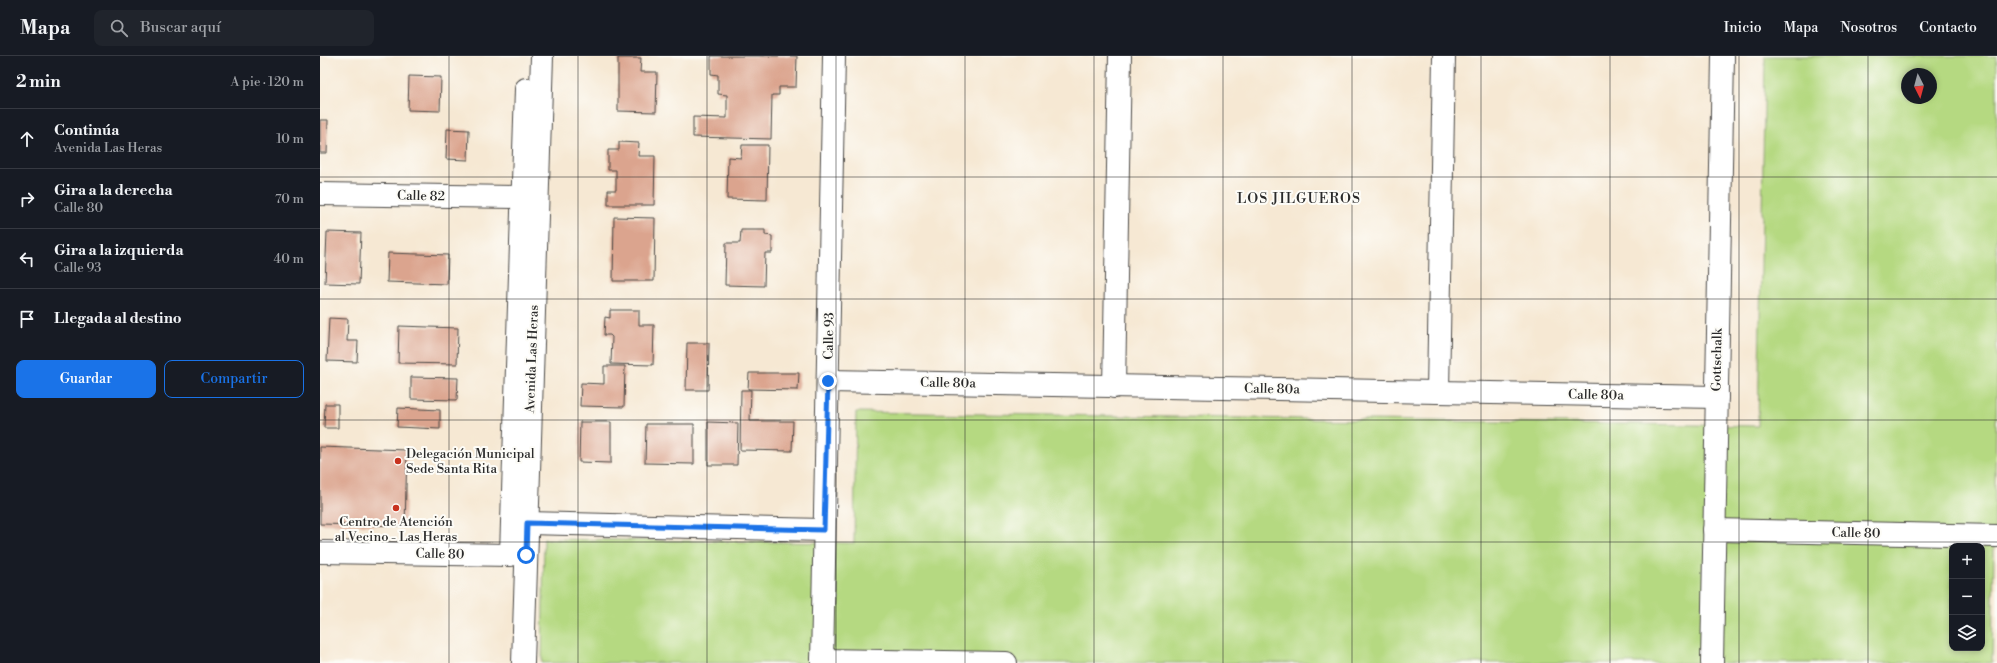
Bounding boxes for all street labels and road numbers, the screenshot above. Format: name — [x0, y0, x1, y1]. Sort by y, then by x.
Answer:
street label: Calle 82 — [397, 188, 445, 204]
street label: Avenida Las Heras — [522, 304, 542, 414]
street label: Calle 93 — [821, 312, 837, 360]
street label: Gottschalk — [1708, 327, 1726, 392]
street label: Calle 80a — [920, 375, 976, 391]
street label: Calle 80a — [1244, 381, 1300, 397]
street label: Calle 80a — [1568, 387, 1624, 403]
street label: Calle 80 — [1831, 525, 1881, 541]
street label: Calle 80 — [415, 546, 465, 562]

